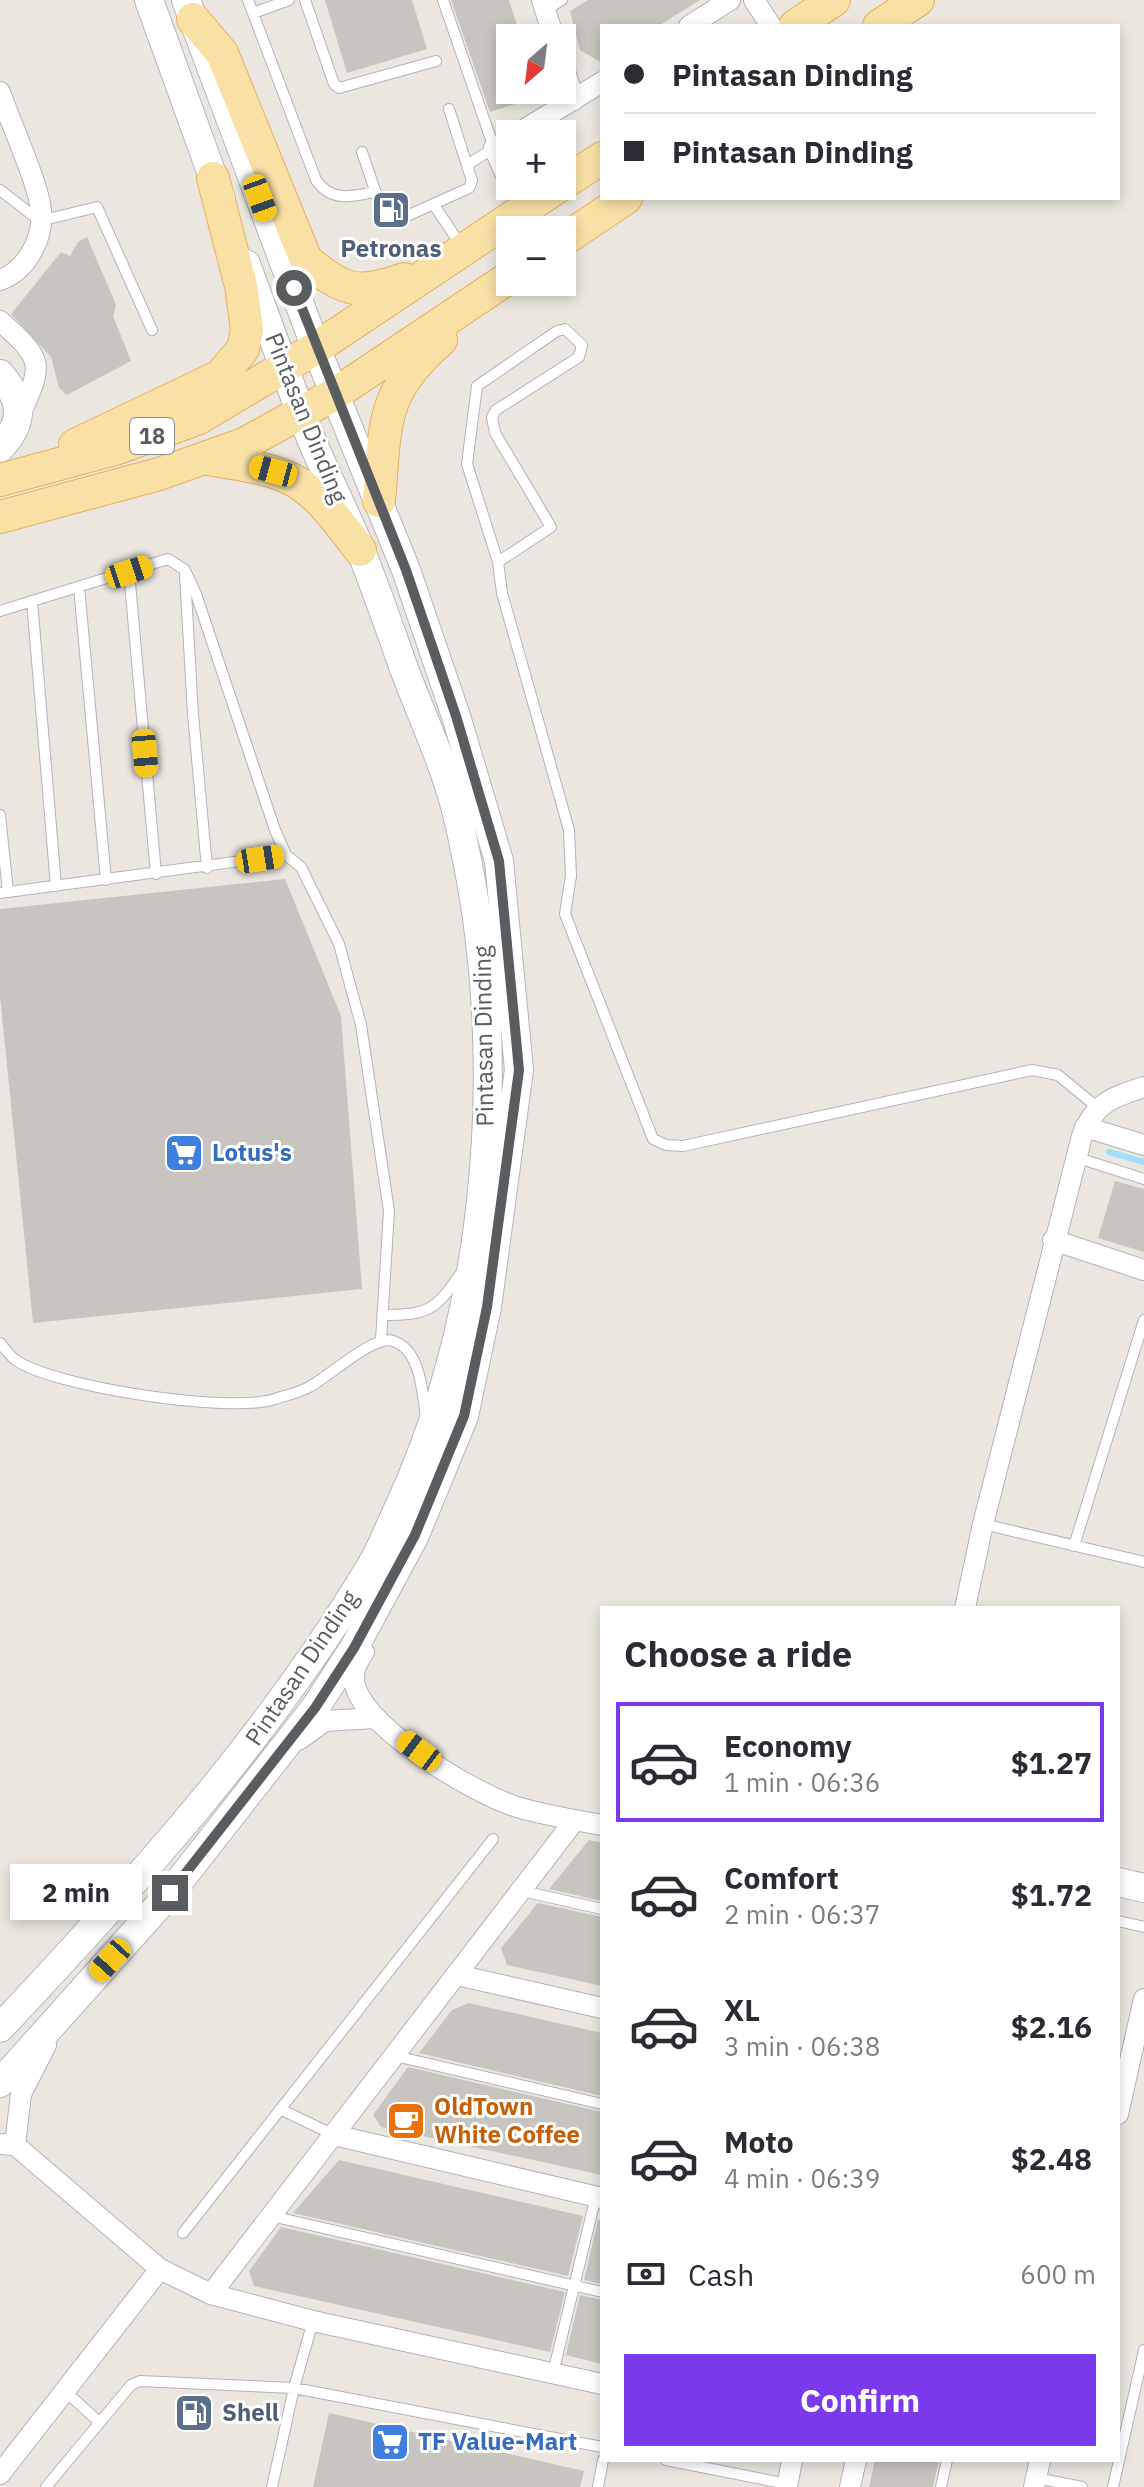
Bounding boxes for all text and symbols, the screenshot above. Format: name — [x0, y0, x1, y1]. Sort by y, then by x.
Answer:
north arrow — [496, 24, 576, 104]
map controls — [496, 24, 576, 296]
text: Pintasan Dinding — [672, 55, 912, 94]
button: + — [496, 120, 576, 200]
text: Pintasan Dinding — [672, 132, 912, 171]
car — [241, 171, 279, 225]
fuel station icon: Petronas — [370, 189, 412, 231]
button: − — [496, 216, 576, 296]
place label: Petronas — [340, 232, 442, 264]
route start — [276, 270, 312, 306]
street label: Pintasan Dinding — [258, 328, 356, 508]
road number: 18 — [130, 418, 174, 454]
car — [247, 453, 299, 489]
car — [102, 553, 156, 591]
car — [131, 728, 159, 778]
car — [234, 843, 286, 875]
street label: Pintasan Dinding — [465, 945, 501, 1127]
supermarket icon: Lotus's — [163, 1132, 205, 1174]
place label: Lotus's — [212, 1136, 292, 1168]
street label: Pintasan Dinding — [237, 1583, 365, 1751]
text: Choose a ride — [624, 1630, 852, 1677]
icon: car — [628, 1726, 700, 1798]
text: Economy — [724, 1726, 852, 1765]
car — [393, 1727, 445, 1775]
text: $1.27 — [1011, 1743, 1092, 1782]
text: 1 min · 06:36 — [724, 1765, 880, 1799]
icon: car — [628, 1858, 700, 1930]
text: Comfort — [724, 1858, 839, 1897]
callout: 2 min — [10, 1865, 142, 1921]
text: 2 min — [42, 1875, 110, 1909]
route end — [152, 1875, 188, 1911]
text: $1.72 — [1011, 1875, 1092, 1914]
text: 2 min · 06:37 — [724, 1897, 880, 1931]
car — [85, 1934, 135, 1986]
icon: car — [628, 1990, 700, 2062]
text: XL — [724, 1990, 760, 2029]
text: $2.16 — [1011, 2007, 1092, 2046]
text: 3 min · 06:38 — [724, 2029, 880, 2063]
place label: OldTown White Coffee — [434, 2090, 580, 2150]
cafe icon: OldTown White Coffee — [385, 2100, 427, 2142]
icon: car — [628, 2122, 700, 2194]
text: Moto — [724, 2122, 794, 2161]
text: $2.48 — [1011, 2139, 1092, 2178]
text: 4 min · 06:39 — [724, 2161, 880, 2195]
icon: cash — [624, 2252, 668, 2296]
text: Cash — [688, 2255, 754, 2294]
text: 600 m — [1020, 2257, 1096, 2291]
button: Confirm — [624, 2354, 1096, 2446]
fuel station icon: Shell — [173, 2392, 215, 2434]
place label: Shell — [222, 2396, 279, 2428]
supermarket icon: TF Value-Mart — [369, 2421, 411, 2463]
place label: TF Value-Mart — [418, 2425, 577, 2457]

